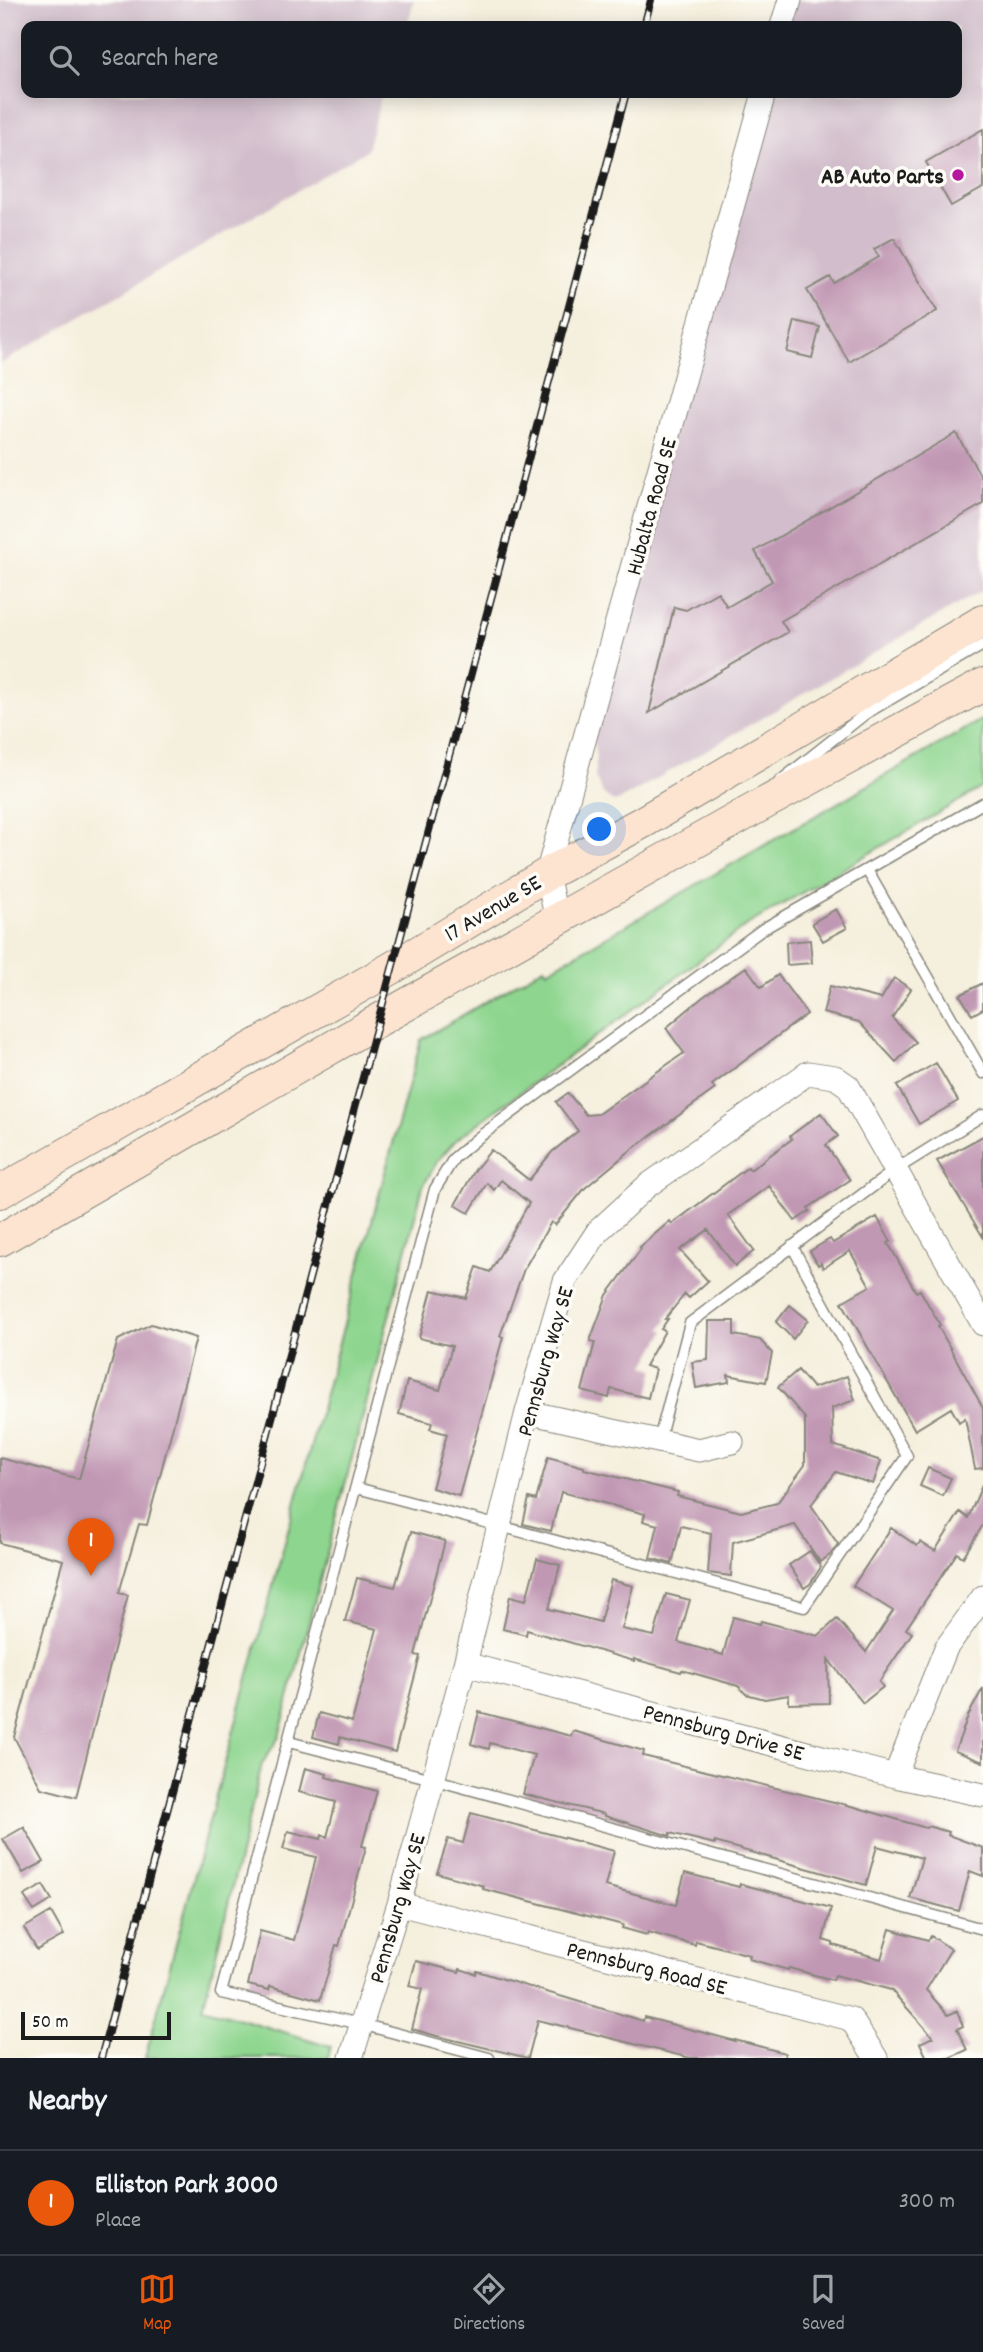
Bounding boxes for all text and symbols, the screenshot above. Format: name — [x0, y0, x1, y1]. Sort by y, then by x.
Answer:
search box — [21, 21, 962, 98]
icon: search — [45, 41, 83, 79]
text: Search here — [101, 41, 219, 78]
place label: AB Auto Parts — [821, 162, 944, 195]
marker: AB Auto Parts — [950, 167, 966, 183]
street label: Hubalta Road SE — [619, 434, 688, 579]
your location — [582, 812, 616, 846]
street label: 17 Avenue SE — [439, 868, 549, 952]
street label: Pennsburg Way SE — [510, 1283, 585, 1441]
pin: 1 — [68, 1518, 114, 1576]
street label: Pennsburg Drive SE — [639, 1697, 808, 1772]
street label: Pennsburg Way SE — [362, 1830, 437, 1988]
street label: Pennsburg Road SE — [563, 1935, 730, 2006]
scale bar — [21, 2009, 172, 2041]
text: 50 m — [32, 2010, 69, 2037]
text: Nearby — [28, 2082, 106, 2125]
text: Elliston Park 3000 — [95, 2168, 278, 2205]
text: 1 — [48, 2186, 54, 2219]
text: 300 m — [899, 2186, 955, 2219]
text: Place — [95, 2205, 141, 2238]
tab: Map — [138, 2270, 176, 2339]
tab: Directions — [453, 2270, 525, 2339]
tab: Saved — [802, 2270, 845, 2339]

